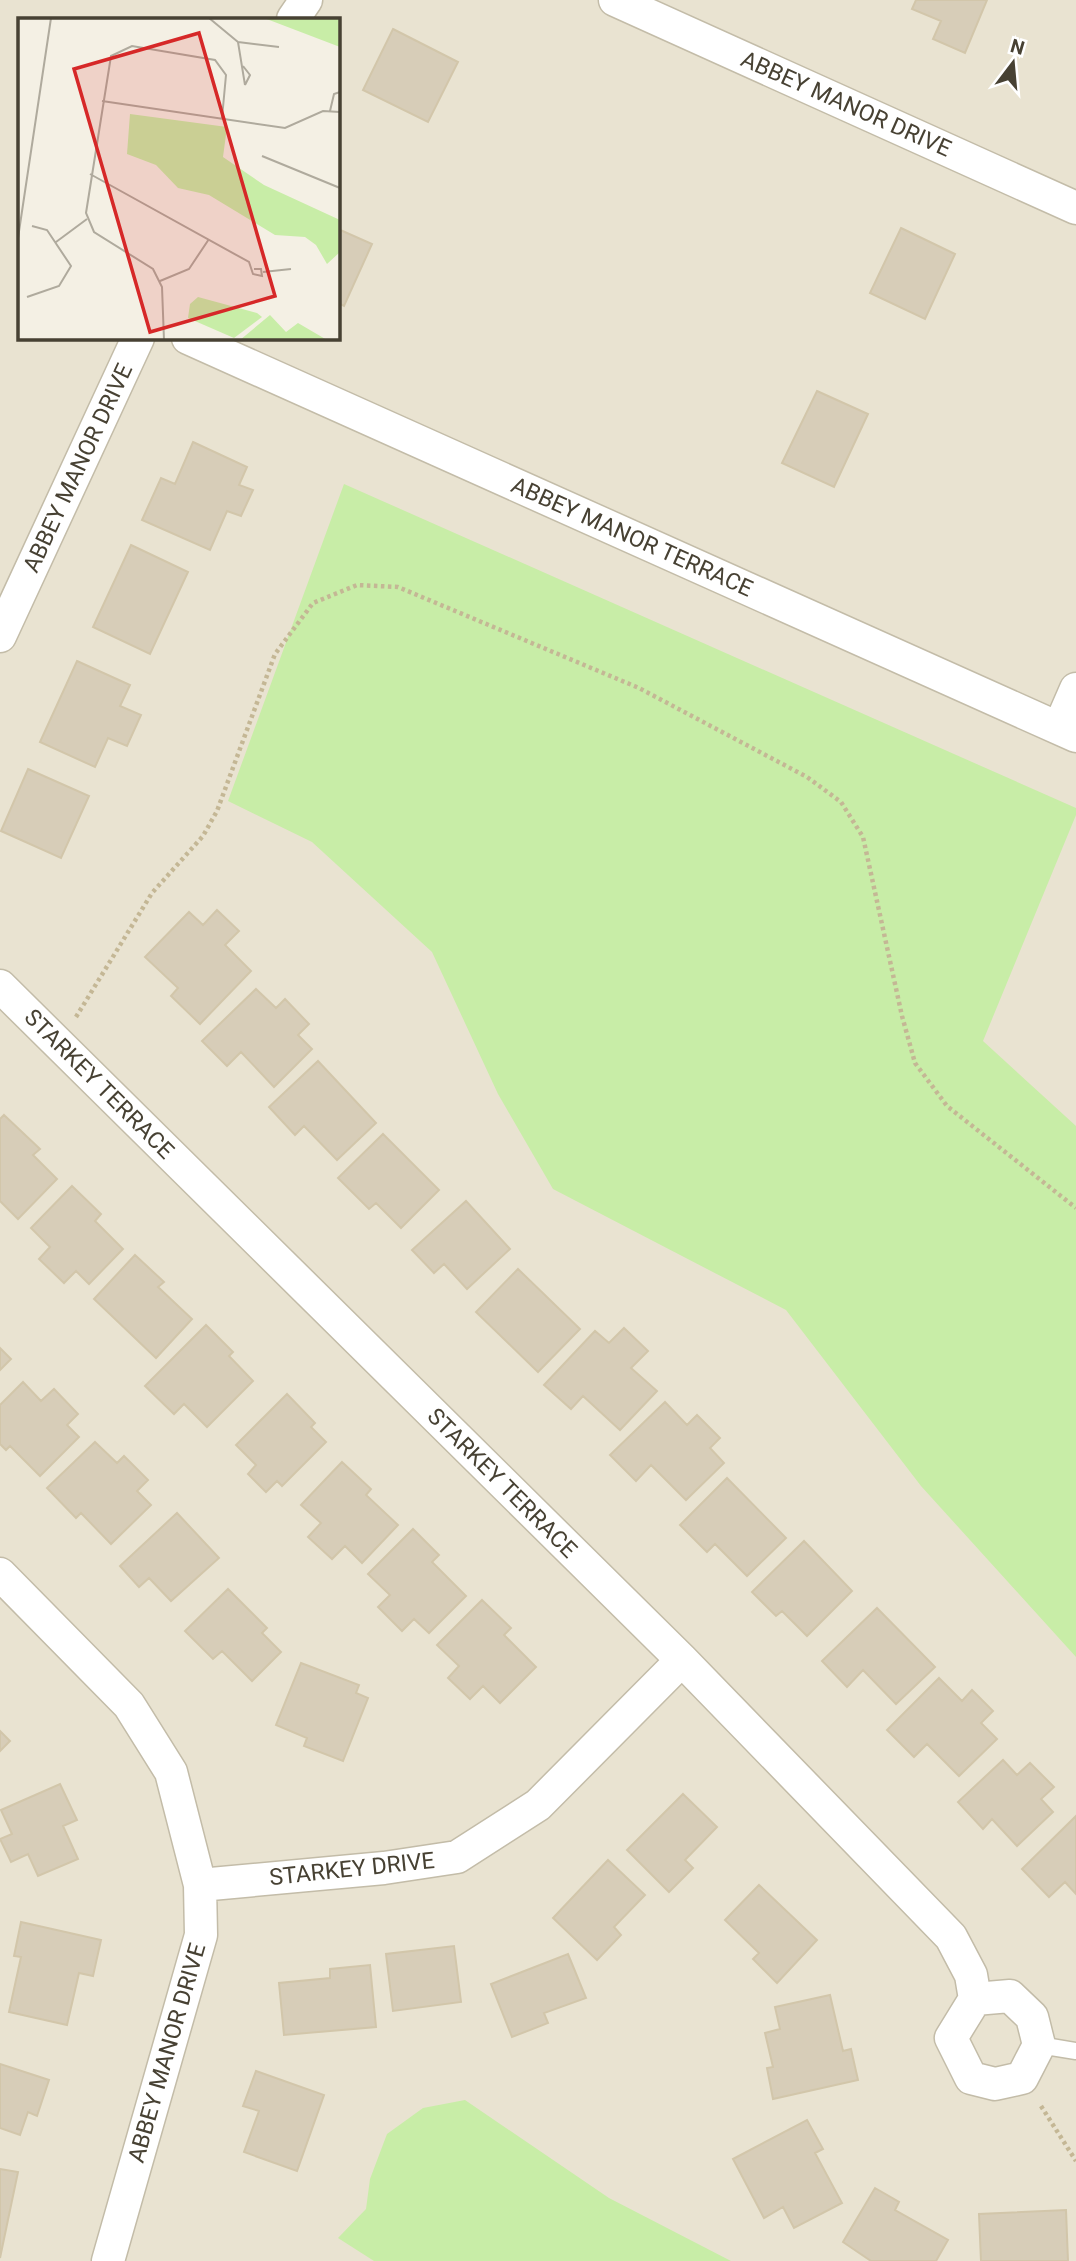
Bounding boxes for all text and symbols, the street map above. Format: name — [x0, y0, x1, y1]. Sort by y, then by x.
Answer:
inset map — [18, 18, 340, 340]
north arrow — [978, 28, 1048, 98]
text: N — [1008, 34, 1027, 60]
street label: ABBEY MANOR DRIVE — [737, 46, 955, 162]
street label: ABBEY MANOR DRIVE — [18, 359, 138, 577]
street label: ABBEY MANOR TERRACE — [507, 472, 757, 602]
street label: STARKEY TERRACE — [19, 1004, 179, 1164]
street label: STARKEY TERRACE — [422, 1403, 582, 1563]
street label: STARKEY DRIVE — [268, 1847, 436, 1891]
street label: ABBEY MANOR DRIVE — [123, 1940, 211, 2166]

